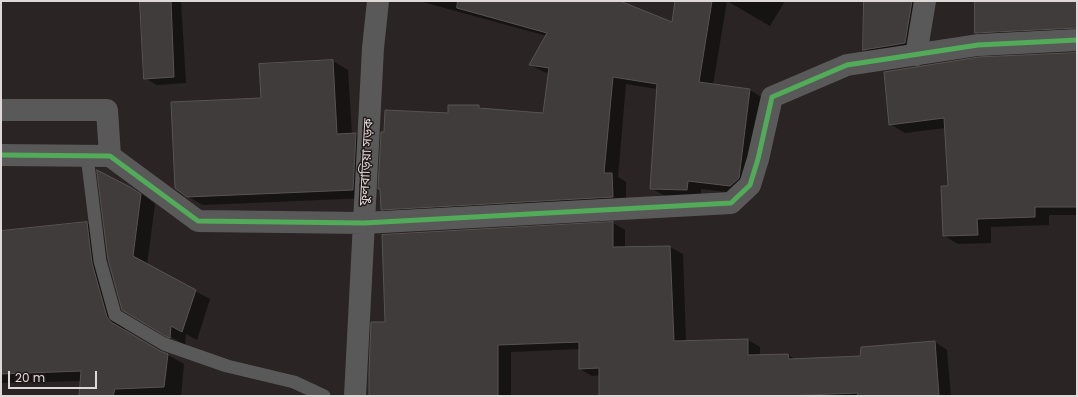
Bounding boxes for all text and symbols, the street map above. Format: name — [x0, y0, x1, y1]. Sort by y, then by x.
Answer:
street label: ফুলবাড়িয়া সড়ক — [357, 118, 377, 206]
scale bar — [10, 363, 99, 389]
text: 20 m — [15, 369, 45, 386]

